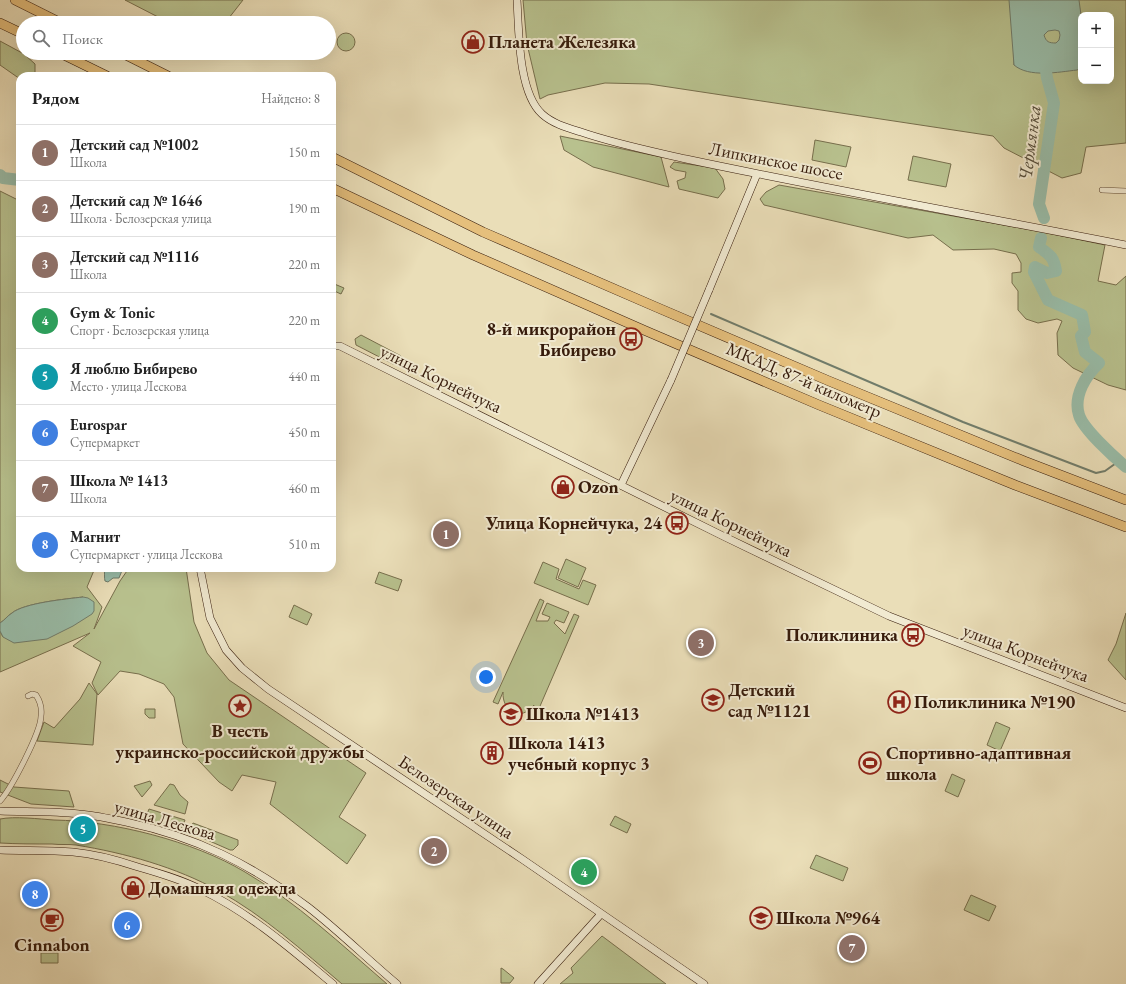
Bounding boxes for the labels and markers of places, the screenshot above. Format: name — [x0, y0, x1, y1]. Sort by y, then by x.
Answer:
shop icon: Планета Железяка — [460, 29, 486, 55]
place label: Планета Железяка — [488, 30, 636, 53]
place label: 8-й микрорайон Бибирево — [487, 317, 617, 361]
bus stop icon: 8-й микрорайон Бибирево — [618, 326, 644, 352]
shop icon: Ozon — [550, 474, 576, 500]
place label: Ozon — [578, 475, 619, 498]
bus stop icon: Улица Корнейчука, 24 — [664, 510, 690, 536]
place label: Улица Корнейчука, 24 — [485, 511, 662, 534]
pin: 1 — [433, 519, 459, 549]
bus stop icon: Поликлиника — [900, 622, 926, 648]
place label: Поликлиника — [786, 623, 898, 646]
pin: 3 — [688, 628, 714, 658]
place label: Детский сад №1121 — [728, 678, 811, 722]
school or university icon: Детский сад №1121 — [700, 687, 726, 713]
hospital icon: Поликлиника №190 — [886, 689, 912, 715]
place label: Поликлиника №190 — [914, 690, 1076, 713]
place icon: В честь украинско-российской дружбы — [227, 693, 253, 719]
school or university icon: Школа №1413 — [498, 701, 524, 727]
place label: Школа №1413 — [526, 702, 640, 725]
place label: В честь украинско-российской дружбы — [116, 719, 365, 763]
place label: Школа 1413 учебный корпус 3 — [508, 731, 650, 775]
building icon: Школа 1413 учебный корпус 3 — [479, 740, 505, 766]
place label: Спортивно-адаптивная школа — [886, 741, 1071, 785]
sports icon: Спортивно-адаптивная школа — [857, 750, 883, 776]
pin: 5 — [70, 814, 96, 844]
pin: 2 — [421, 836, 447, 866]
pin: 4 — [571, 857, 597, 887]
shop icon: Домашняя одежда — [120, 875, 146, 901]
place label: Домашняя одежда — [148, 876, 296, 899]
pin: 8 — [22, 879, 48, 909]
school or university icon: Школа №964 — [748, 905, 774, 931]
place label: Школа №964 — [776, 906, 880, 929]
cafe icon: Cinnabon — [39, 907, 65, 933]
pin: 6 — [114, 910, 140, 940]
place label: Cinnabon — [14, 933, 90, 956]
pin: 7 — [839, 933, 865, 963]

